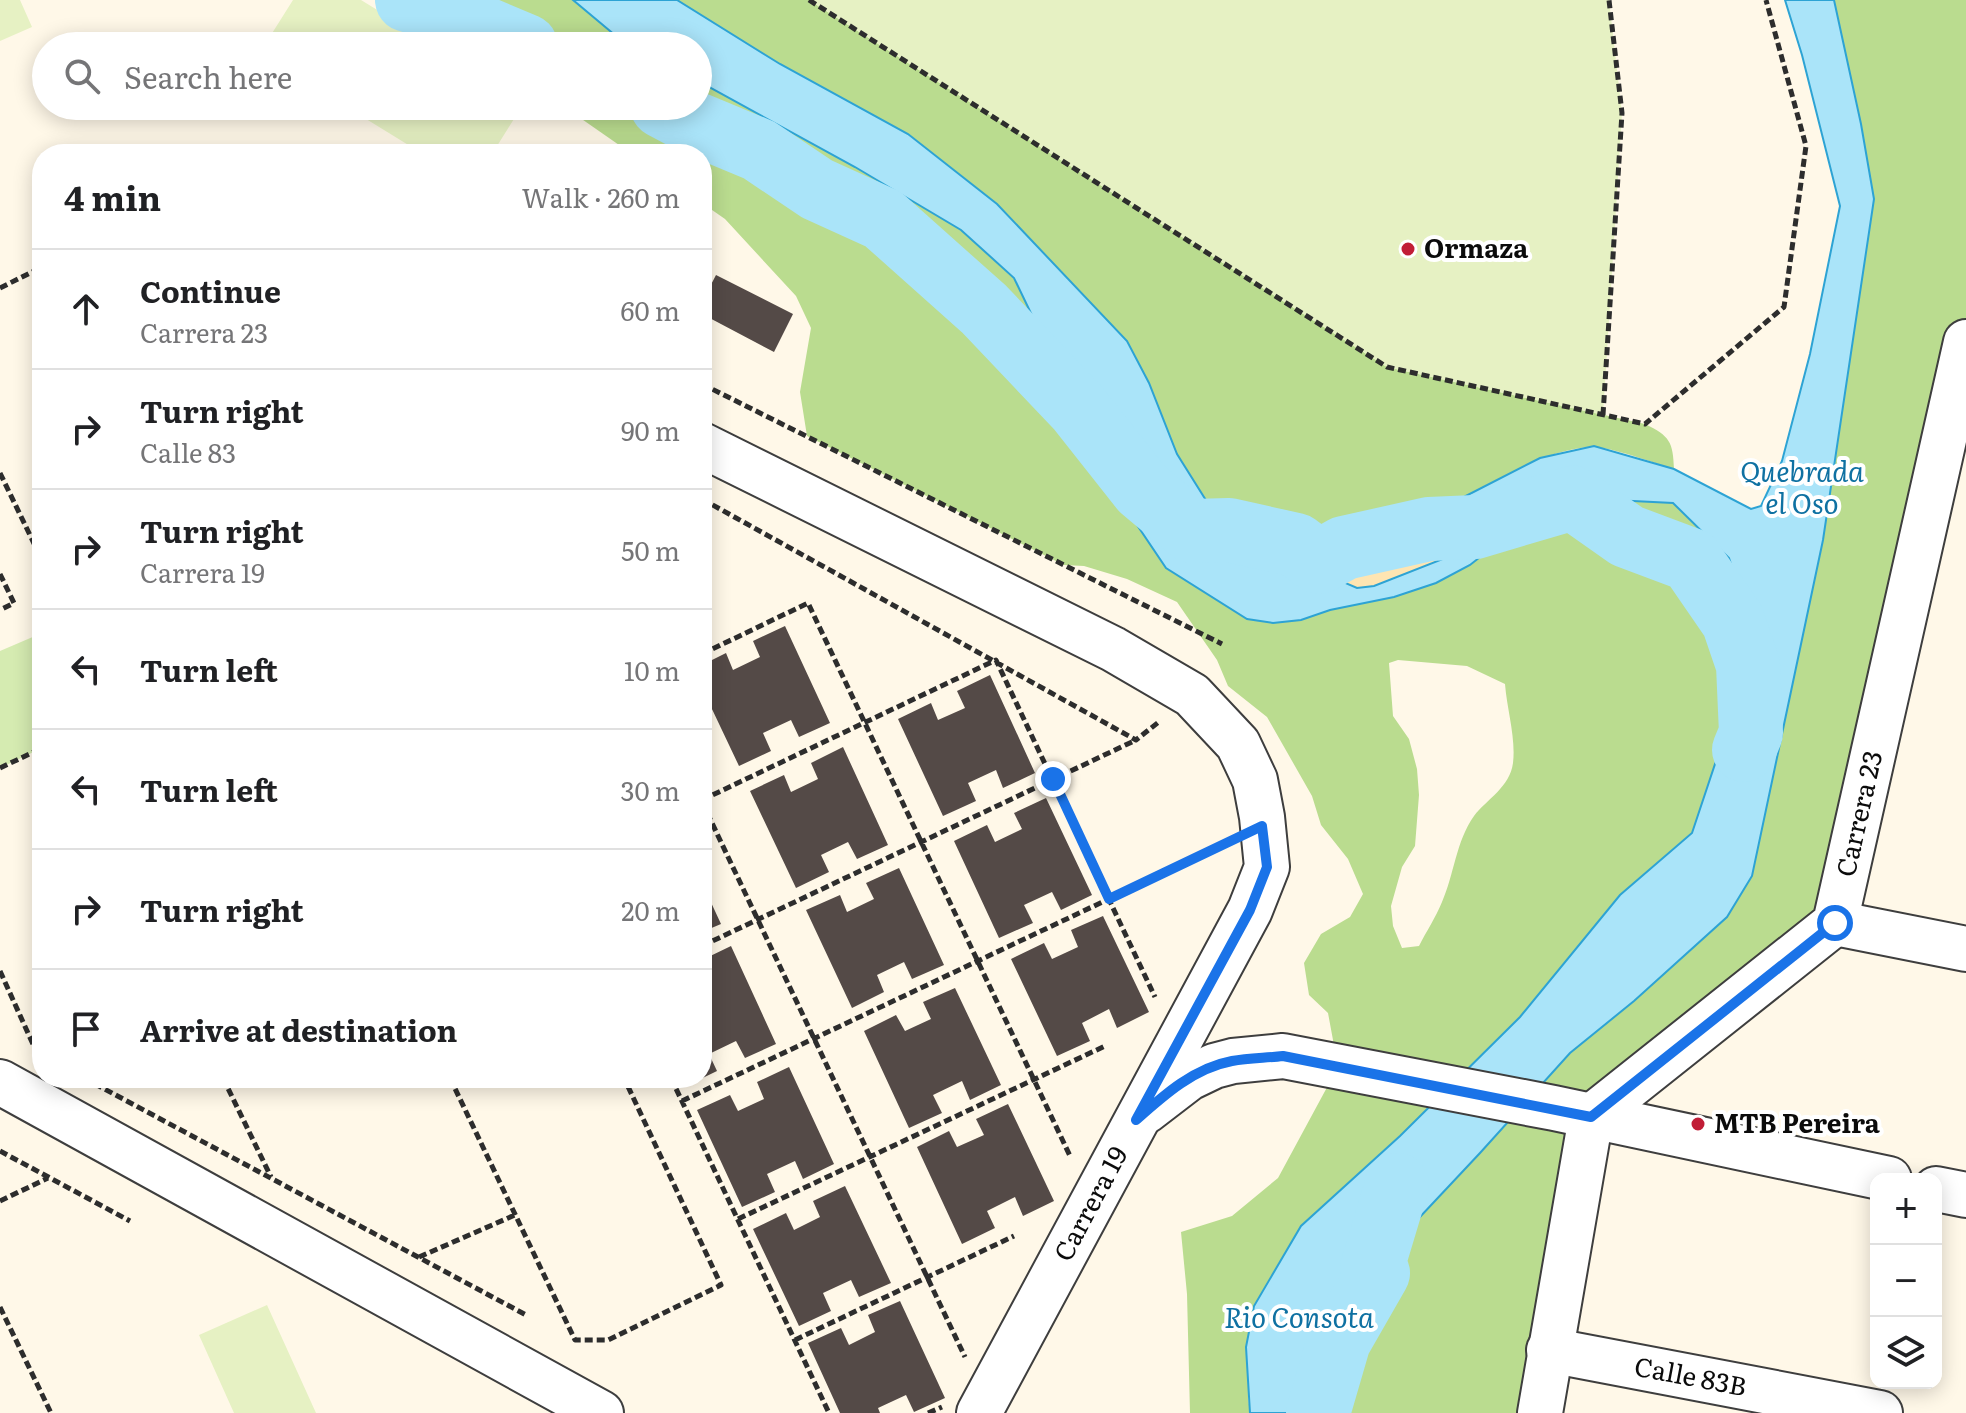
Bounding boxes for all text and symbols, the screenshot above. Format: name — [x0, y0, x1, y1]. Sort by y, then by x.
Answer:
search box — [32, 32, 712, 120]
icon: search — [60, 54, 104, 98]
text: Search here — [124, 54, 292, 98]
text: 4 min — [64, 171, 161, 221]
text: Walk · 260 m — [522, 177, 680, 216]
place label: Ormaza — [1424, 227, 1528, 266]
marker: Ormaza — [1399, 240, 1417, 258]
text: Continue — [140, 268, 281, 312]
icon: ahead — [64, 287, 108, 331]
text: 60 m — [621, 290, 680, 329]
text: Carrera 23 — [140, 312, 268, 351]
text: Turn right — [140, 388, 304, 432]
icon: right — [64, 407, 108, 451]
text: 90 m — [621, 410, 680, 449]
text: Calle 83 — [140, 432, 236, 471]
water label: Quebrada el Oso — [1740, 449, 1864, 523]
text: Turn right — [140, 508, 304, 552]
icon: right — [64, 527, 108, 571]
text: 50 m — [621, 530, 680, 569]
text: Carrera 19 — [140, 552, 265, 591]
icon: left — [64, 647, 108, 691]
text: Turn left — [140, 647, 278, 691]
text: 10 m — [624, 650, 680, 689]
street label: Carrera 23 — [1824, 747, 1890, 880]
route end — [1035, 761, 1071, 797]
icon: left — [64, 767, 108, 811]
text: Turn left — [140, 767, 278, 811]
text: 30 m — [620, 770, 680, 809]
icon: right — [64, 887, 108, 931]
text: Turn right — [140, 887, 304, 931]
text: 20 m — [621, 890, 680, 929]
route start — [1817, 905, 1853, 941]
icon: arrive — [64, 1007, 108, 1051]
text: Arrive at destination — [140, 1007, 457, 1051]
place label: MTB Pereira — [1714, 1102, 1880, 1141]
marker: MTB Pereira — [1689, 1115, 1707, 1133]
street label: Carrera 19 — [1042, 1139, 1135, 1267]
map controls — [1870, 1173, 1942, 1389]
button: + — [1870, 1173, 1942, 1245]
button: − — [1870, 1245, 1942, 1317]
water label: Rio Consota — [1224, 1295, 1374, 1337]
button: layers — [1870, 1317, 1942, 1389]
street label: Calle 83B — [1632, 1345, 1750, 1404]

